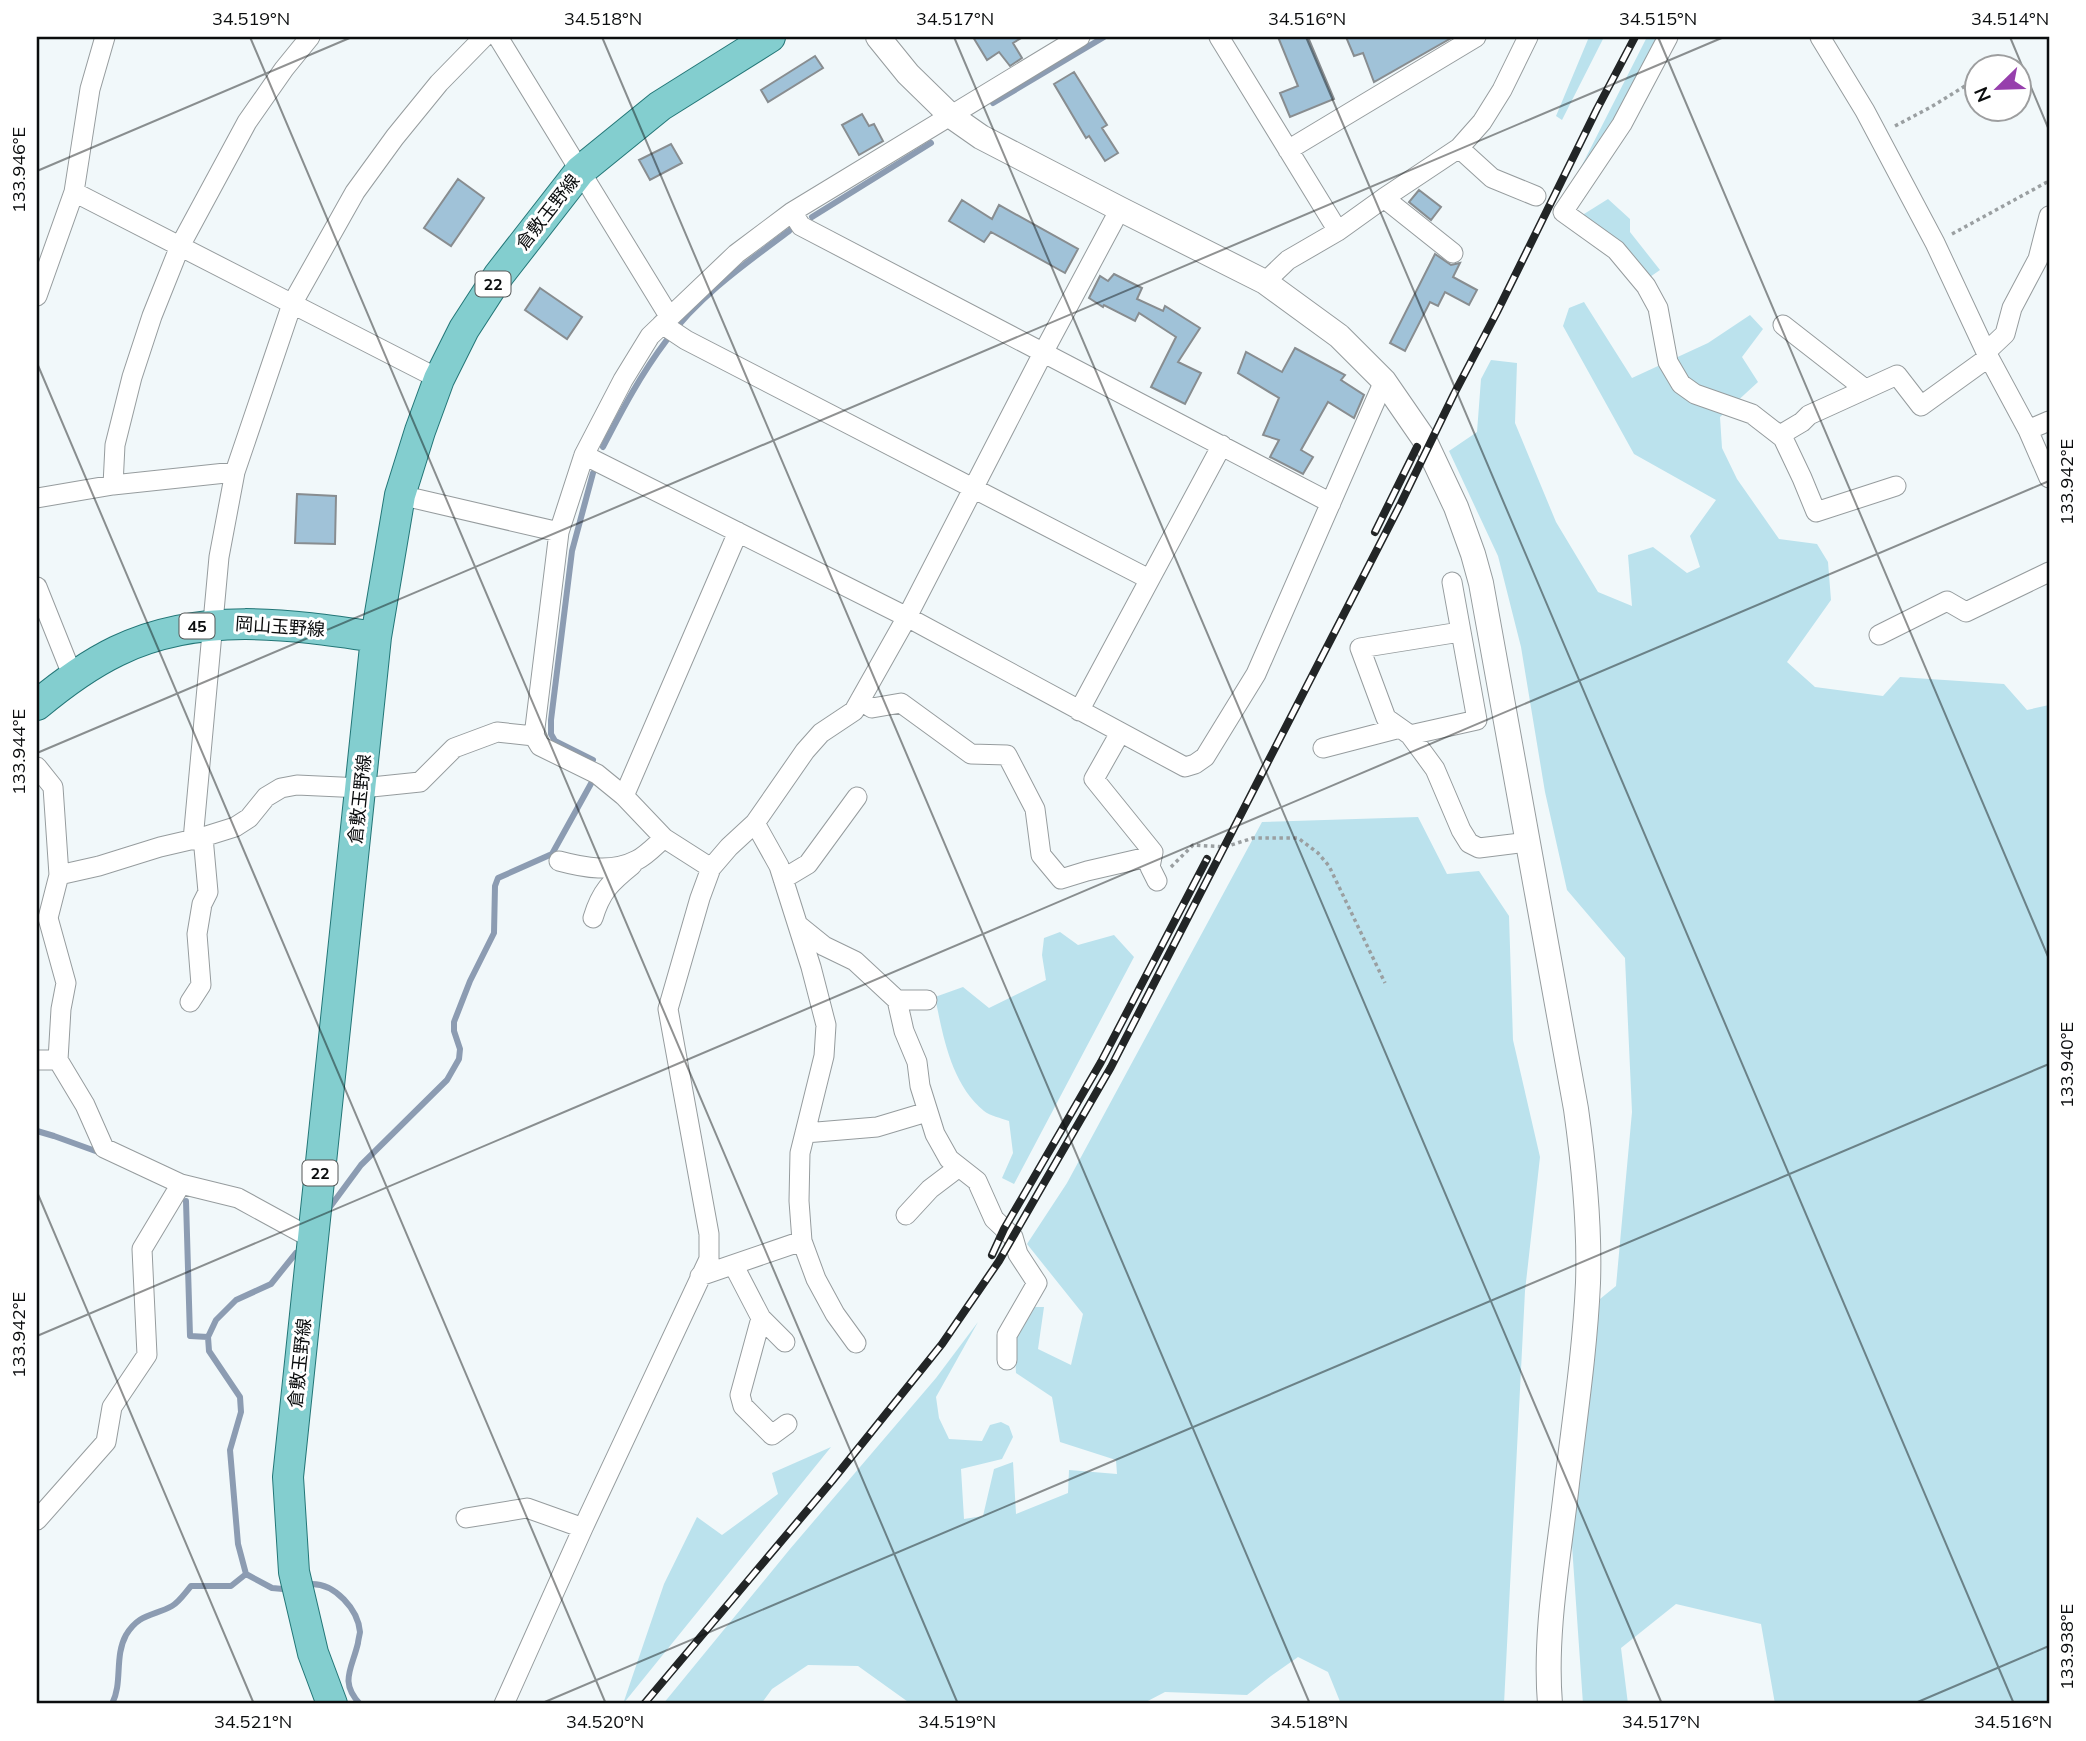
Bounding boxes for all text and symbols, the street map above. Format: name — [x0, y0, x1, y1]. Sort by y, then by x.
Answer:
text: 34.519°N — [212, 7, 290, 30]
text: 34.518°N — [564, 7, 642, 30]
text: 34.517°N — [916, 7, 994, 30]
text: 34.516°N — [1268, 7, 1346, 30]
text: 34.515°N — [1619, 7, 1697, 30]
text: 34.514°N — [1971, 7, 2049, 30]
north arrow — [1964, 52, 2034, 122]
text: N — [1969, 83, 1996, 106]
text: 133.946°E — [7, 127, 30, 213]
street label: 倉敷玉野線 — [511, 169, 584, 254]
road number: 22 — [476, 272, 510, 296]
text: 133.942°E — [2055, 439, 2078, 525]
street label: 岡山玉野線 — [234, 612, 326, 641]
road number: 45 — [180, 614, 214, 638]
text: 133.944°E — [7, 709, 30, 795]
street label: 倉敷玉野線 — [343, 753, 376, 845]
text: 133.940°E — [2055, 1022, 2078, 1108]
road number: 22 — [302, 1161, 338, 1186]
text: 133.942°E — [7, 1292, 30, 1378]
street label: 倉敷玉野線 — [283, 1317, 316, 1409]
text: 133.938°E — [2055, 1604, 2078, 1690]
text: 34.521°N — [214, 1710, 292, 1733]
text: 34.520°N — [566, 1710, 644, 1733]
text: 34.519°N — [918, 1710, 996, 1733]
text: 34.518°N — [1270, 1710, 1348, 1733]
text: 34.517°N — [1622, 1710, 1700, 1733]
text: 34.516°N — [1974, 1710, 2052, 1733]

